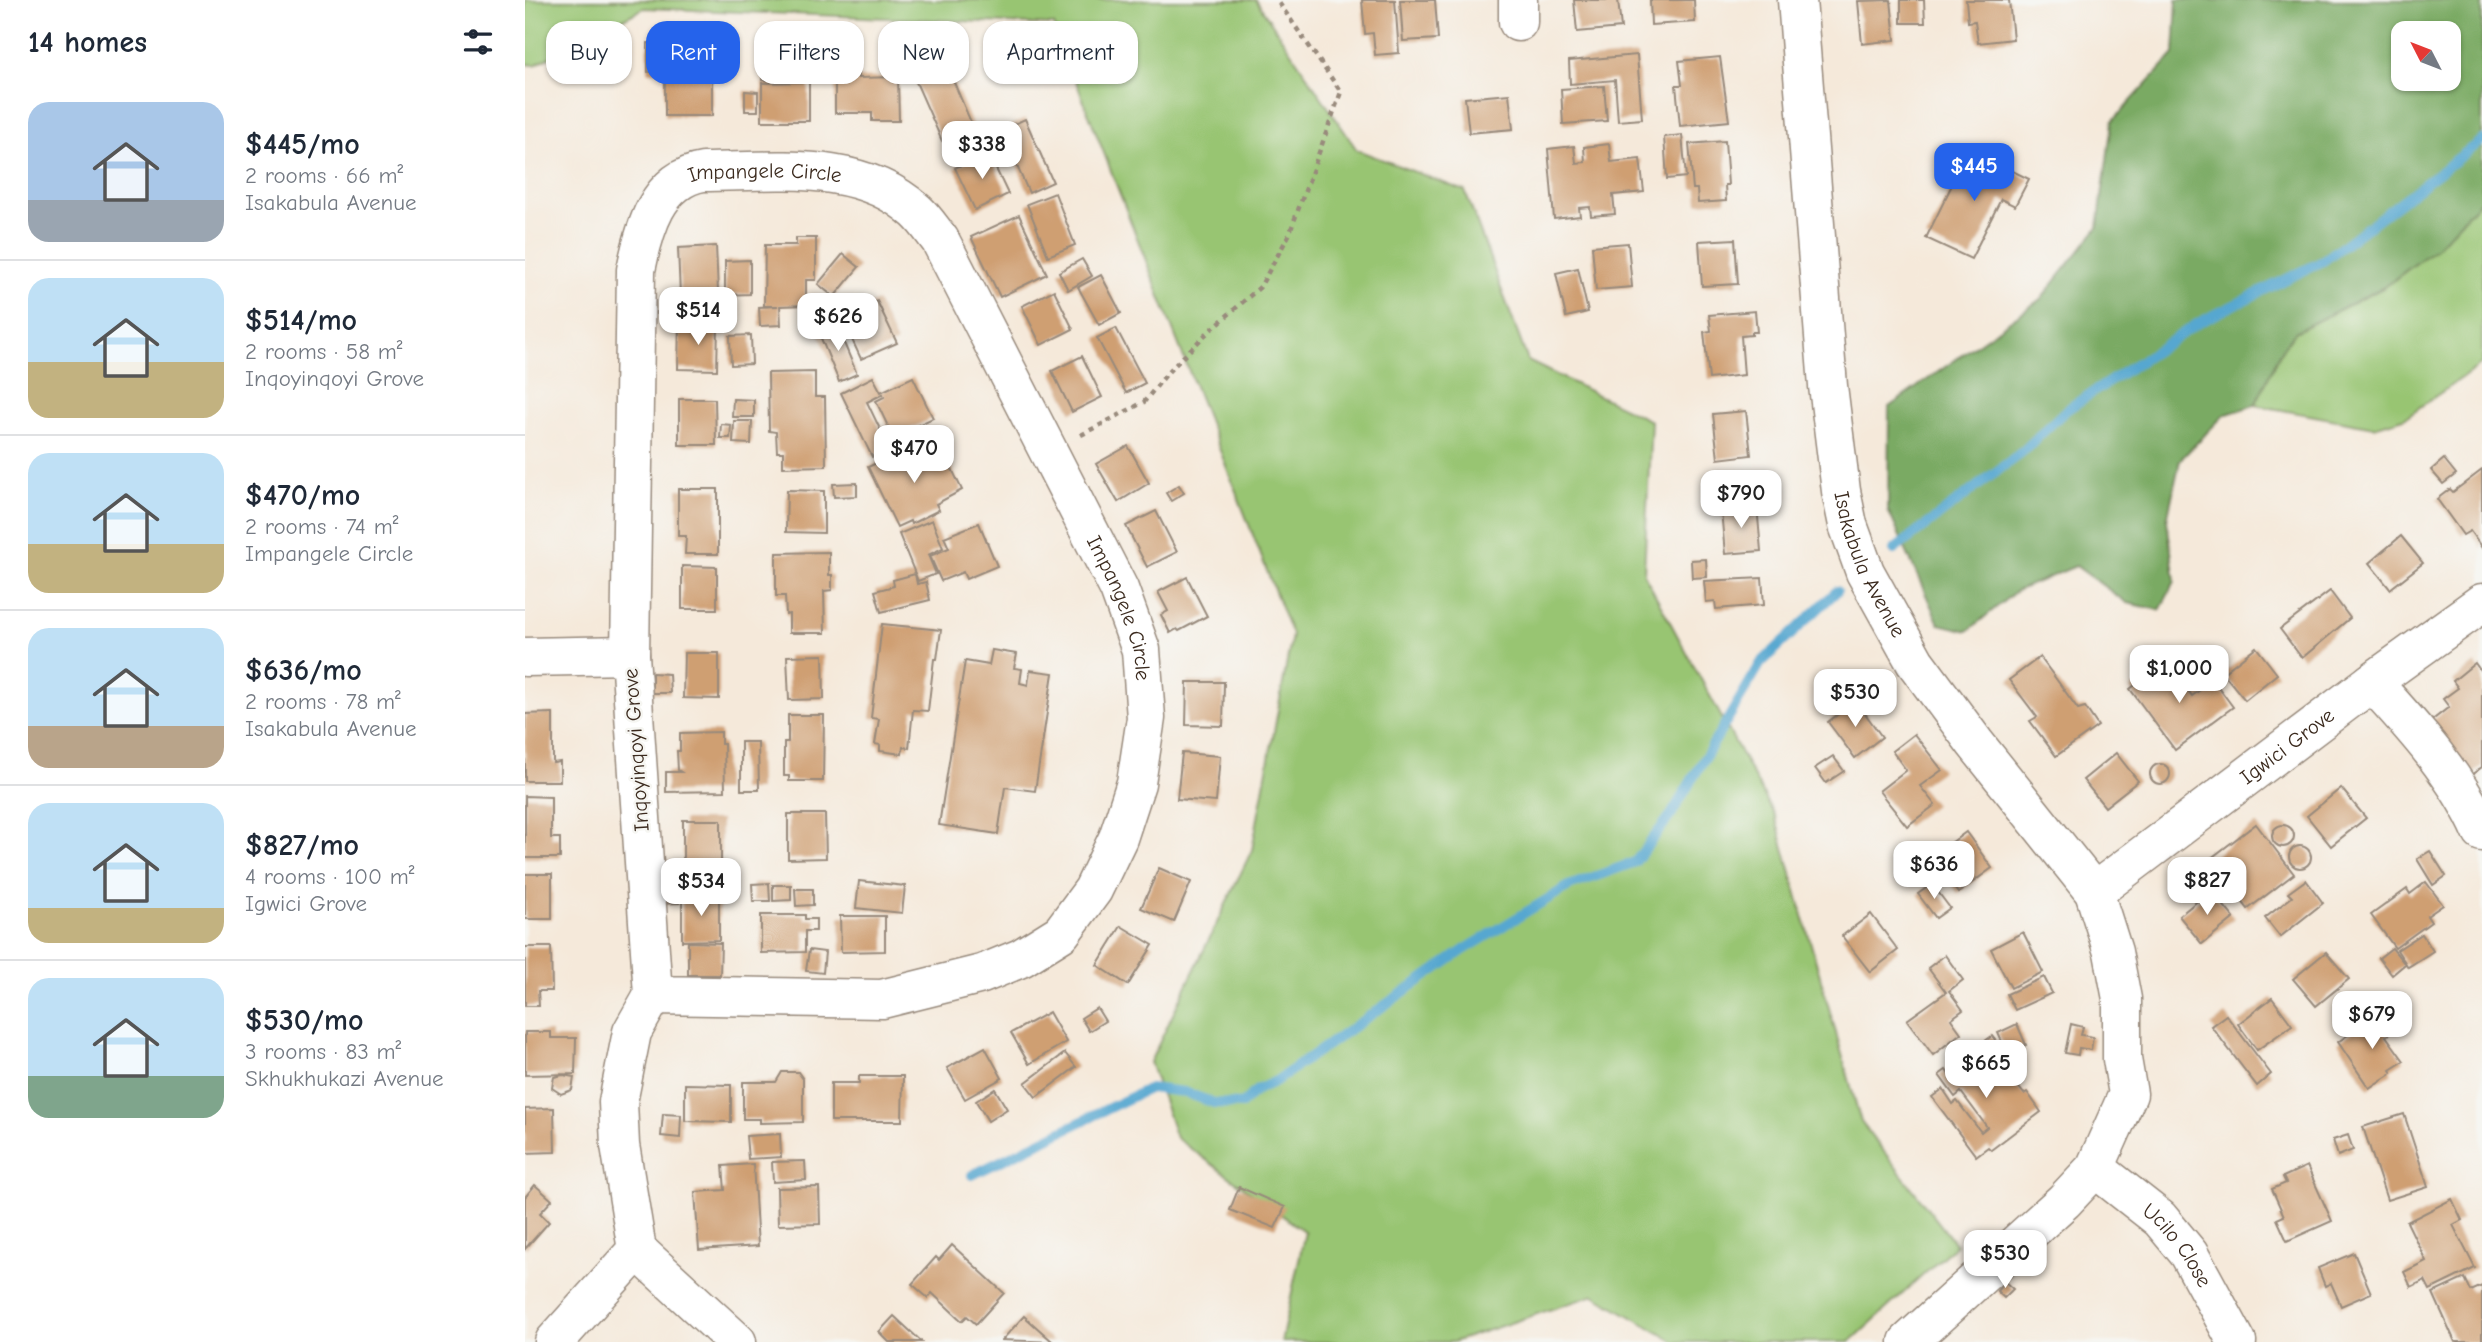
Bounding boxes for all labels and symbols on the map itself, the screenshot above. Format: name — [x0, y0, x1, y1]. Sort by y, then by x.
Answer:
north arrow — [2391, 21, 2461, 91]
pin: $338 — [941, 122, 1023, 181]
pin: $445 — [1933, 144, 2015, 203]
street label: Impangele Circle — [685, 159, 843, 187]
pin: $514 — [657, 288, 739, 347]
pin: $626 — [797, 294, 879, 353]
pin: $470 — [873, 426, 955, 485]
pin: $790 — [1700, 470, 1782, 530]
street label: Isakabula Avenue — [1829, 489, 1911, 641]
street label: Impangele Circle — [1082, 532, 1155, 681]
pin: $1,000 — [2122, 646, 2236, 705]
street label: Inqoyinqoyi Grove — [618, 668, 654, 832]
pin: $530 — [1814, 670, 1896, 729]
street label: Igwici Grove — [2235, 703, 2339, 789]
pin: $636 — [1893, 842, 1975, 901]
pin: $534 — [660, 858, 742, 918]
pin: $827 — [2166, 858, 2248, 917]
pin: $679 — [2331, 992, 2413, 1051]
pin: $665 — [1945, 1040, 2027, 1100]
street label: Ucilo Close — [2138, 1198, 2217, 1291]
pin: $530 — [1964, 1230, 2046, 1290]

